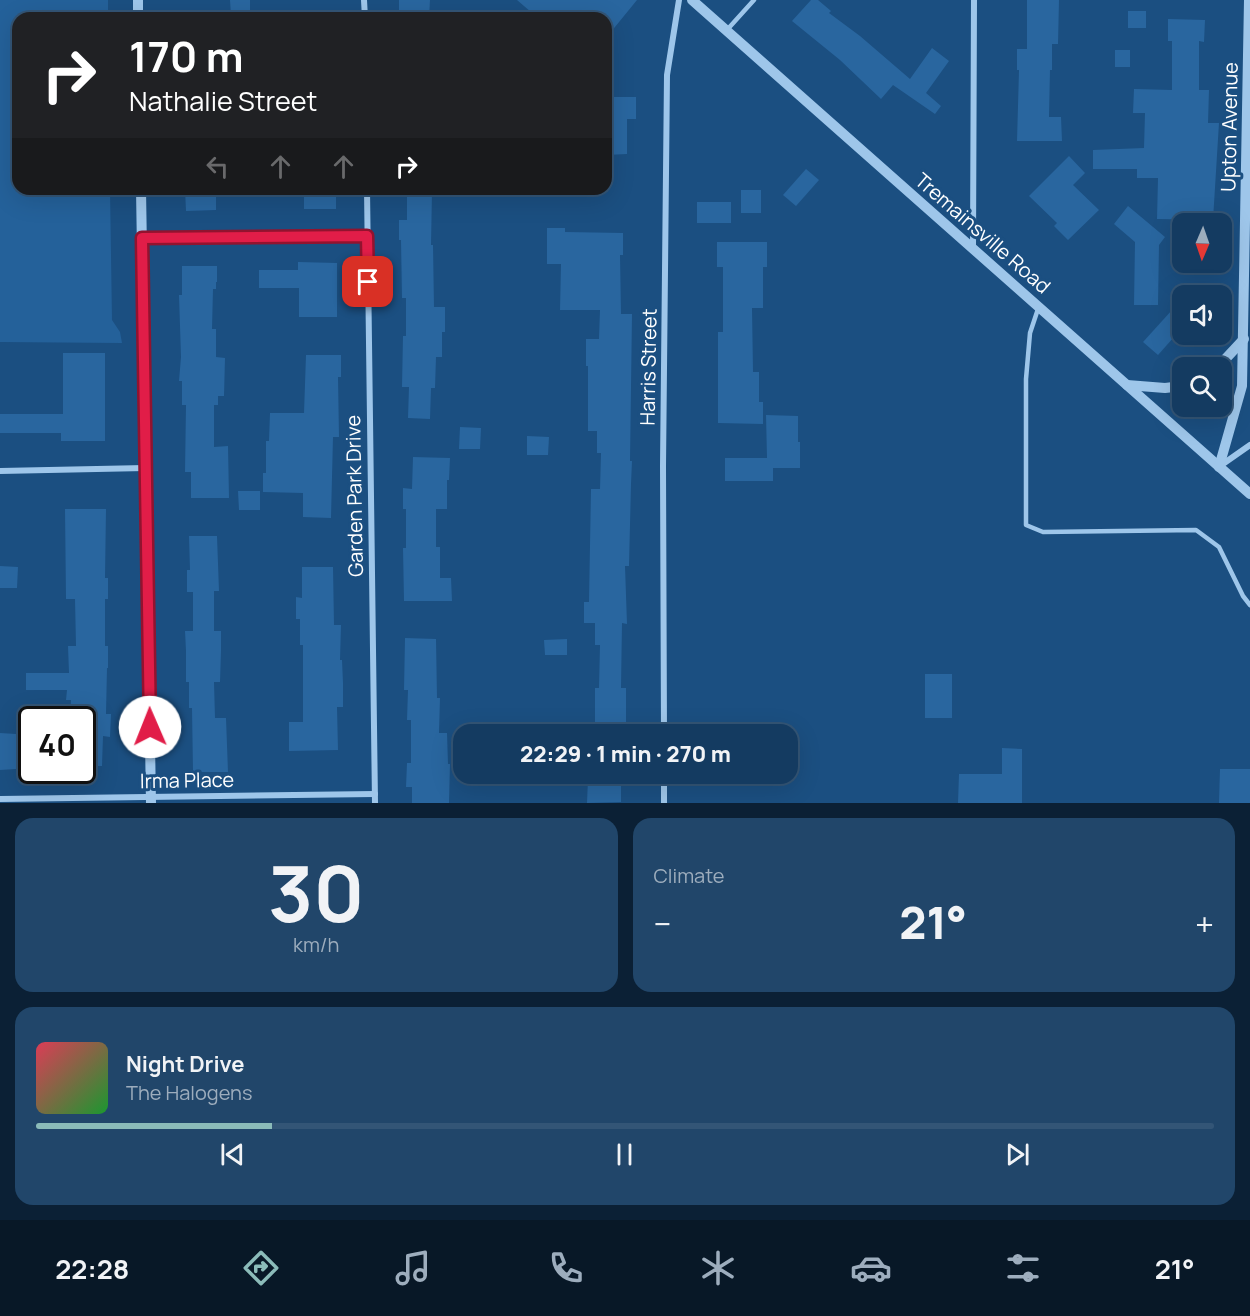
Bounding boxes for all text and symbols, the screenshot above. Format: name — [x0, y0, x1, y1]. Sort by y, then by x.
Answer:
text: 170 m — [129, 27, 244, 85]
icon: right — [30, 36, 108, 114]
street label: Upton Avenue — [1214, 62, 1244, 192]
text: Nathalie Street — [129, 82, 317, 119]
icon: left — [201, 150, 234, 183]
icon: ahead — [264, 150, 297, 183]
icon: ahead — [327, 150, 360, 183]
icon: right — [390, 150, 423, 183]
street label: Tremainsville Road — [909, 167, 1057, 299]
north arrow — [1172, 213, 1232, 273]
map controls — [1172, 213, 1232, 417]
pin — [342, 256, 393, 307]
icon: arrive — [351, 265, 384, 298]
button: sound — [1172, 285, 1232, 345]
street label: Harris Street — [633, 308, 663, 426]
button: search — [1172, 357, 1232, 417]
street label: Garden Park Drive — [339, 415, 369, 577]
position arrow — [118, 695, 182, 759]
speed limit sign: 40 — [18, 706, 96, 784]
text: 22:29 · 1 min · 270 m — [520, 739, 731, 769]
street label: Irma Place — [140, 766, 234, 794]
text: 30 — [268, 839, 365, 945]
text: Climate — [654, 862, 725, 889]
text: 21° — [899, 891, 967, 953]
text: − — [654, 901, 671, 946]
text: + — [1195, 901, 1214, 946]
text: km/h — [293, 931, 340, 958]
text: Night Drive — [126, 1049, 245, 1079]
text: The Halogens — [126, 1079, 252, 1106]
icon: previous — [216, 1138, 249, 1171]
icon: pause — [608, 1138, 641, 1171]
icon: next — [1001, 1138, 1034, 1171]
icon: directions — [240, 1247, 282, 1289]
icon: music — [392, 1247, 434, 1289]
icon: phone — [545, 1247, 587, 1289]
icon: climate — [697, 1247, 739, 1289]
icon: car — [850, 1247, 892, 1289]
icon: filters — [1002, 1247, 1044, 1289]
text: 22:28 — [55, 1250, 129, 1287]
text: 21° — [1155, 1250, 1195, 1287]

